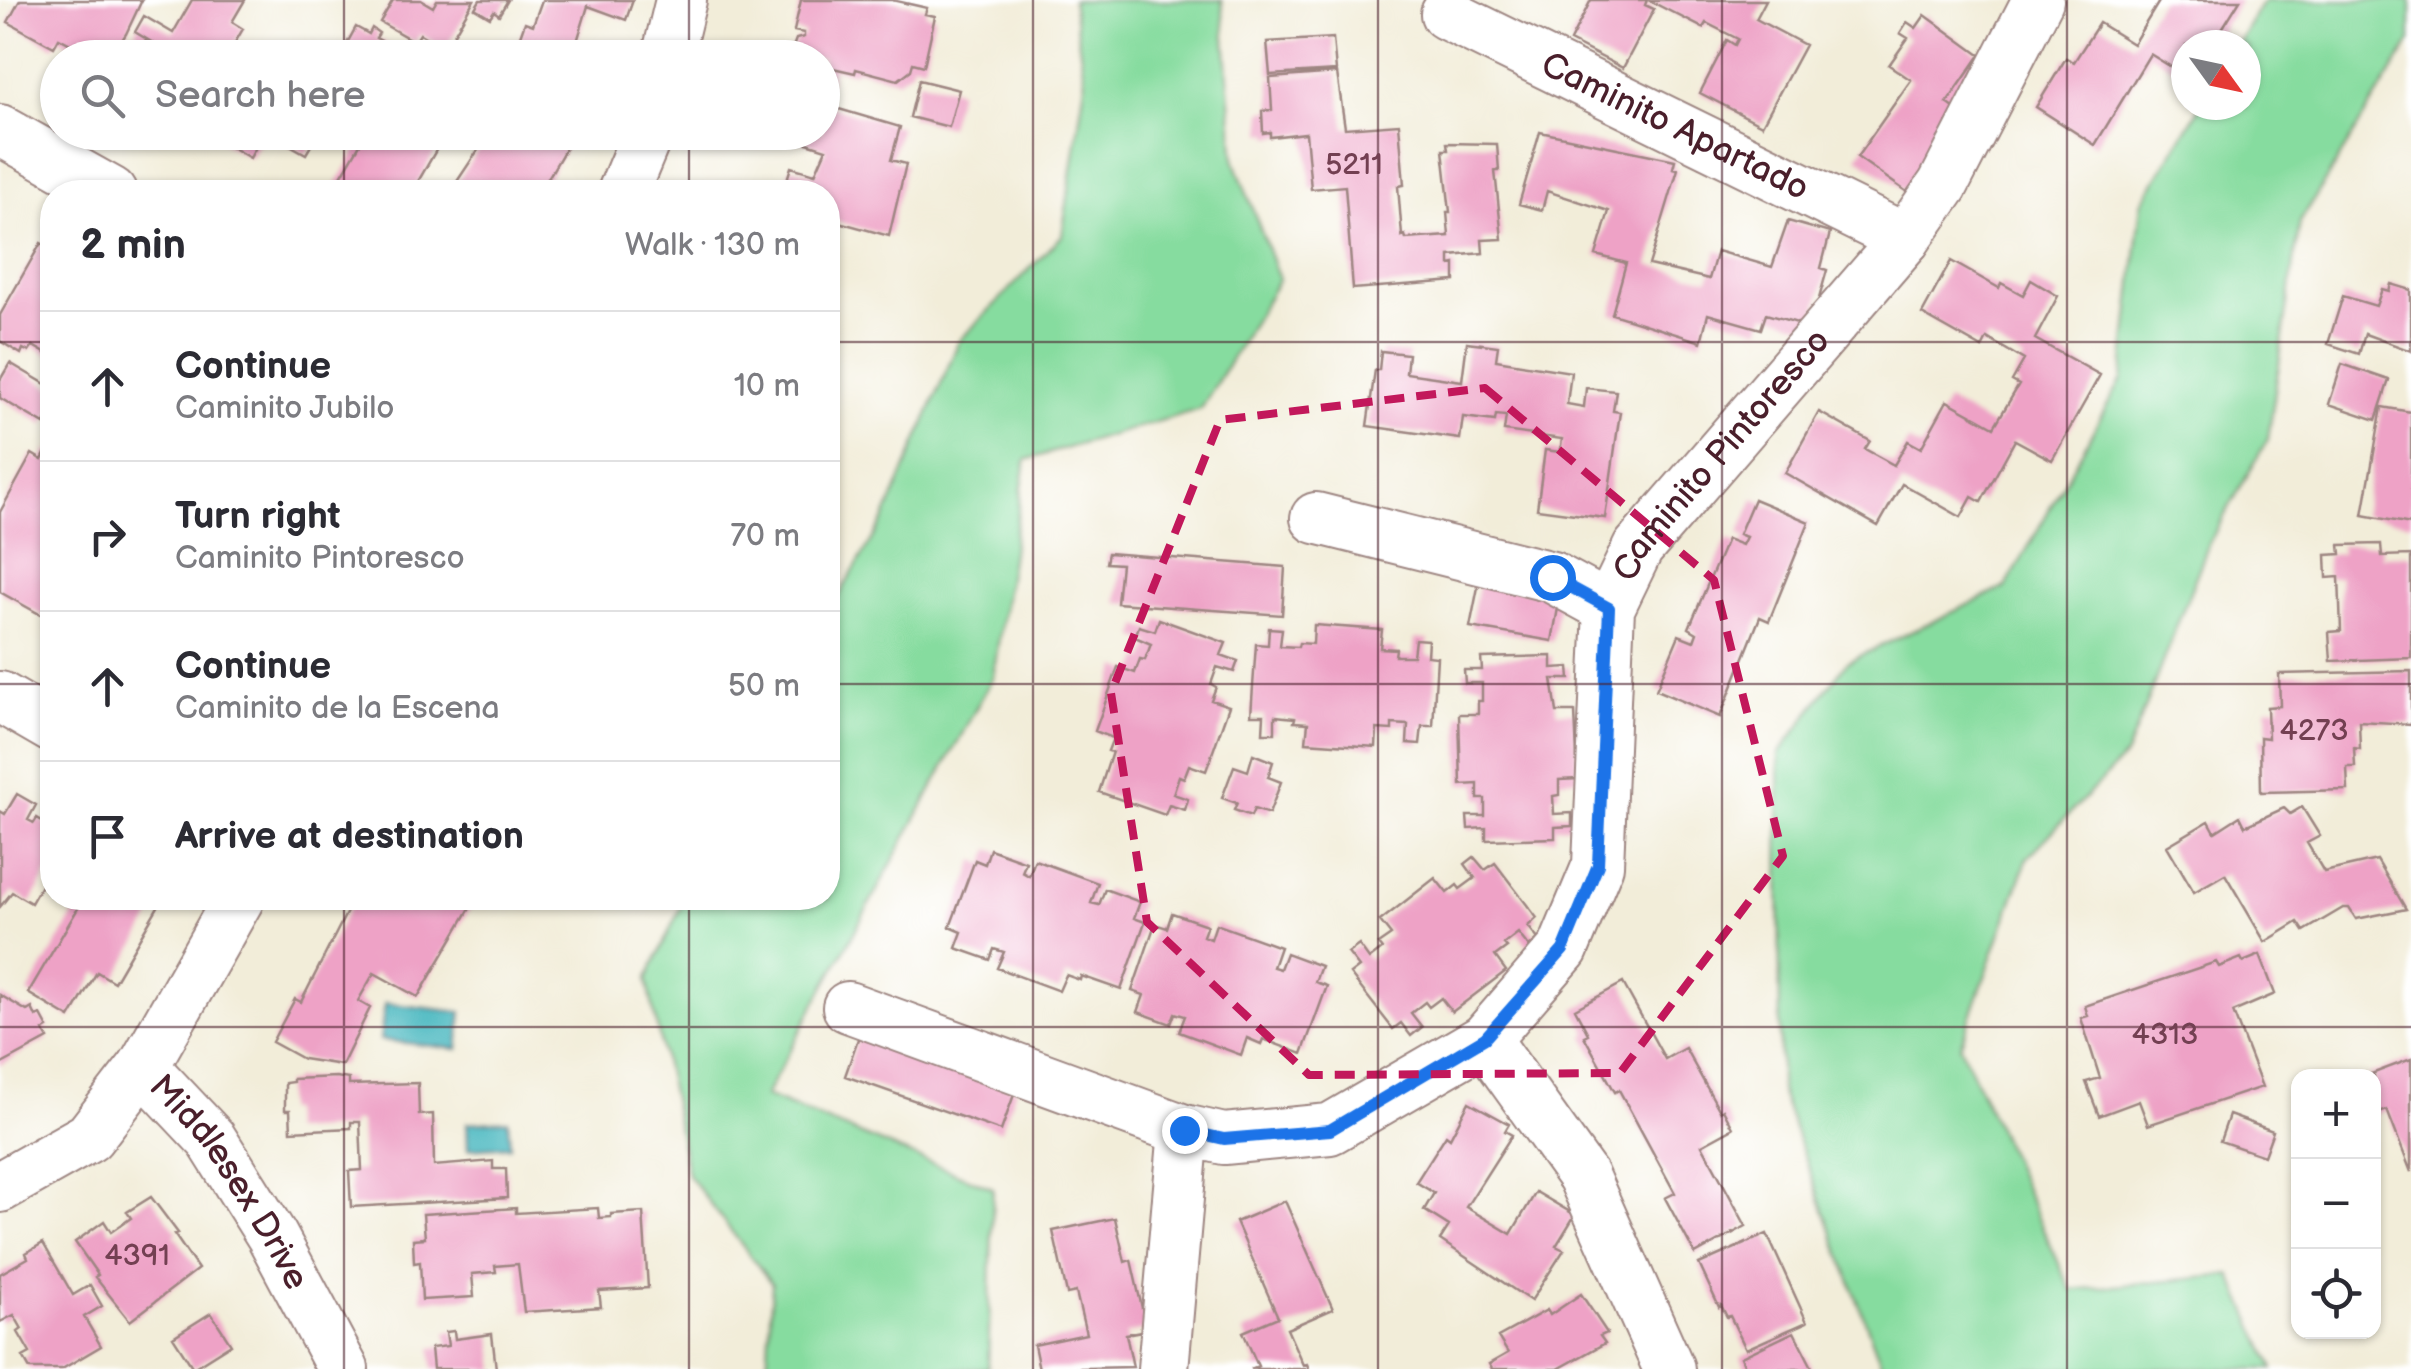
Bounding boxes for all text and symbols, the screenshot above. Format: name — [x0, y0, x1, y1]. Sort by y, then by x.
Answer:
north arrow — [2171, 30, 2261, 120]
search box — [40, 40, 840, 150]
street label: Caminito Apartado — [1534, 42, 1816, 210]
icon: search — [75, 68, 130, 123]
text: Search here — [155, 73, 366, 118]
house number: 5211 — [1325, 147, 1383, 183]
text: 2 min — [80, 220, 186, 271]
text: Walk · 130 m — [625, 226, 800, 265]
street label: Caminito Pintoresco — [1604, 320, 1839, 588]
text: Continue — [175, 344, 331, 389]
icon: ahead — [80, 359, 135, 414]
text: 10 m — [734, 367, 800, 406]
text: Caminito Jubilo — [175, 389, 394, 428]
text: Turn right — [175, 494, 340, 539]
icon: right — [80, 509, 135, 564]
text: 70 m — [730, 517, 800, 556]
text: Caminito Pintoresco — [175, 539, 465, 578]
route start — [1530, 555, 1576, 601]
text: Continue — [175, 644, 331, 689]
icon: ahead — [80, 659, 135, 714]
text: 50 m — [728, 667, 800, 706]
text: Caminito de la Escena — [175, 689, 500, 728]
house number: 4273 — [2279, 713, 2349, 749]
icon: arrive — [80, 809, 135, 864]
text: Arrive at destination — [175, 814, 524, 859]
house number: 4313 — [2132, 1017, 2198, 1053]
street label: Middlesex Drive — [140, 1066, 318, 1297]
map controls — [2291, 1069, 2381, 1339]
button: + — [2291, 1069, 2381, 1159]
route end — [1162, 1108, 1208, 1154]
button: − — [2291, 1159, 2381, 1249]
house number: 4391 — [104, 1238, 170, 1274]
button: locate — [2291, 1249, 2381, 1339]

